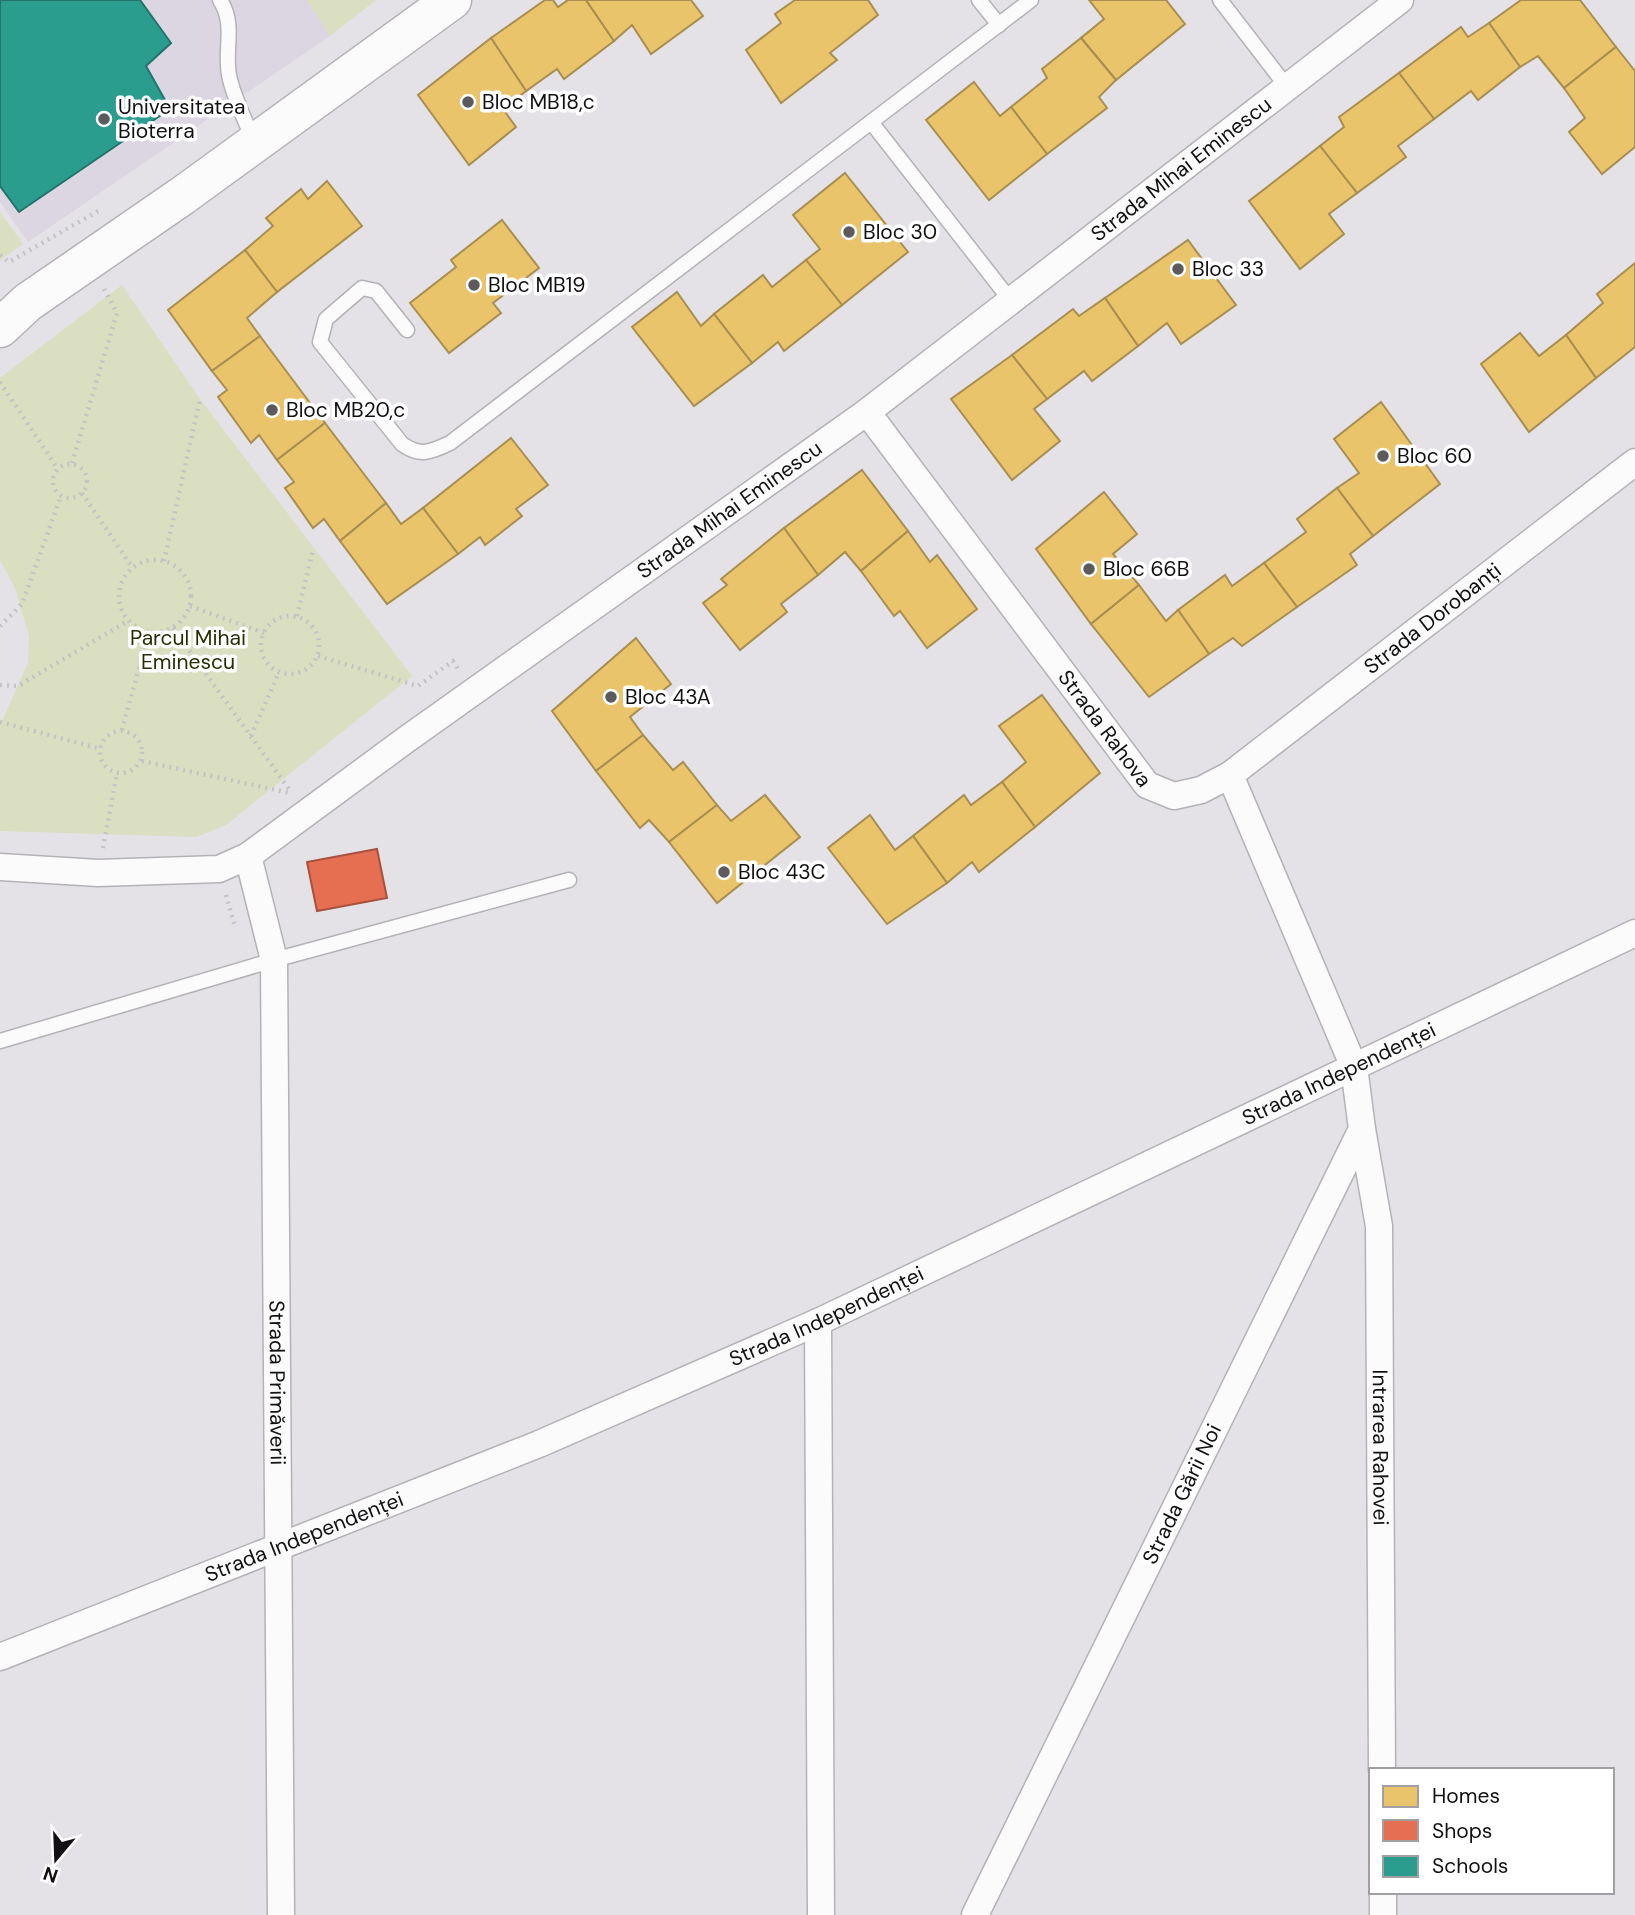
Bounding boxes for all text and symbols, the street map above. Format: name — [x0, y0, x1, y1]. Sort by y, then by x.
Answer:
place label: Bloc MB18,c — [482, 88, 595, 116]
street label: Strada Mihai Eminescu — [1085, 90, 1277, 248]
place label: Universitatea Bioterra — [118, 93, 245, 145]
marker: Bloc MB18,c — [460, 94, 476, 110]
marker: Universitatea Bioterra — [96, 111, 112, 127]
place label: Bloc 30 — [863, 218, 937, 246]
marker: Bloc 30 — [841, 224, 857, 240]
place label: Bloc 33 — [1192, 255, 1264, 283]
marker: Bloc 33 — [1170, 261, 1186, 277]
place label: Bloc MB19 — [488, 271, 585, 299]
marker: Bloc MB19 — [466, 277, 482, 293]
place label: Bloc MB20,c — [286, 396, 405, 424]
marker: Bloc MB20,c — [264, 402, 280, 418]
street label: Strada Mihai Eminescu — [631, 434, 828, 585]
place label: Bloc 60 — [1397, 442, 1472, 470]
marker: Bloc 60 — [1375, 448, 1391, 464]
place label: Bloc 66B — [1103, 555, 1189, 583]
street label: Strada Dorobanți — [1358, 556, 1507, 680]
marker: Bloc 66B — [1081, 561, 1097, 577]
park label: Parcul Mihai Eminescu — [130, 624, 246, 676]
street label: Strada Rahova — [1052, 665, 1158, 793]
place label: Bloc 43A — [625, 683, 711, 711]
marker: Bloc 43A — [603, 689, 619, 705]
place label: Bloc 43C — [738, 858, 826, 886]
marker: Bloc 43C — [716, 864, 732, 880]
street label: Strada Independenței — [1238, 1016, 1440, 1132]
street label: Strada Independenței — [725, 1260, 928, 1373]
street label: Strada Primăverii — [262, 1300, 292, 1465]
street label: Intrarea Rahovei — [1366, 1369, 1395, 1526]
street label: Strada Gării Noi — [1136, 1419, 1228, 1569]
street label: Strada Independenței — [201, 1485, 407, 1589]
legend — [1369, 1768, 1614, 1894]
text: Homes — [1432, 1782, 1500, 1810]
text: Shops — [1432, 1817, 1492, 1845]
north arrow — [21, 1824, 91, 1894]
text: Schools — [1432, 1852, 1508, 1880]
text: N — [40, 1861, 61, 1889]

